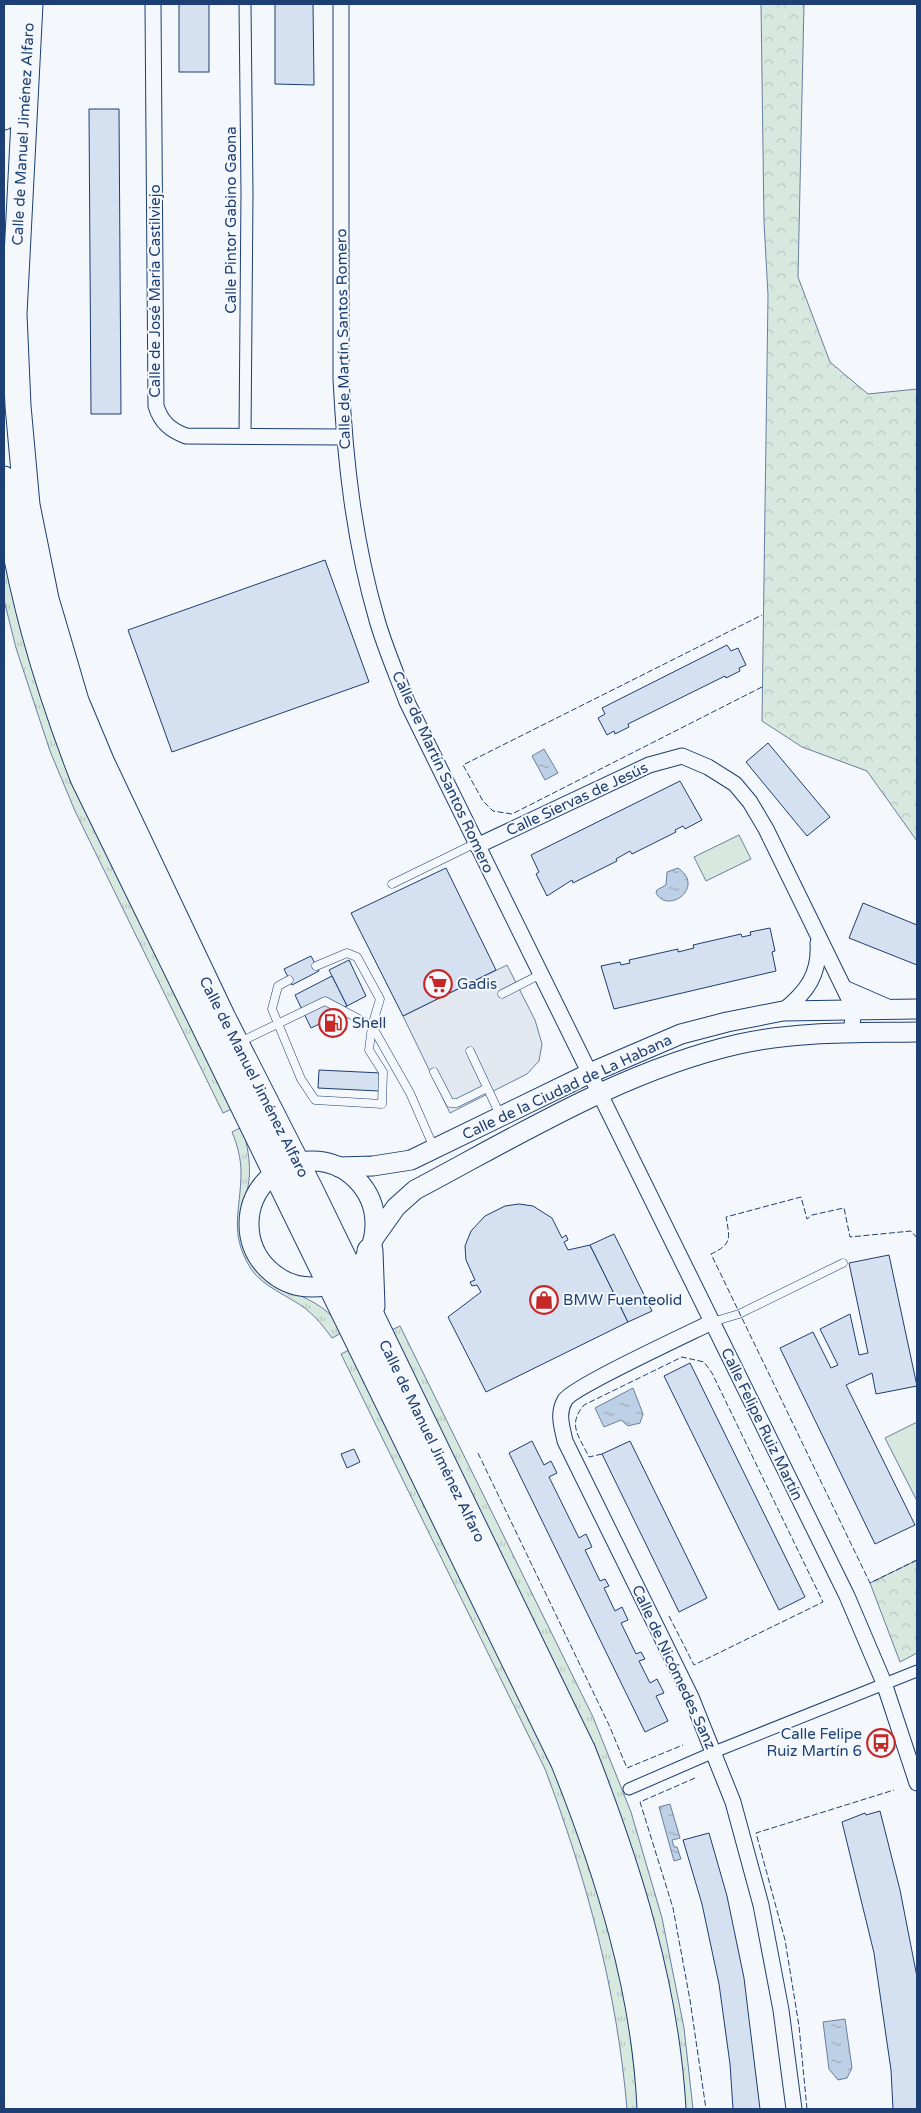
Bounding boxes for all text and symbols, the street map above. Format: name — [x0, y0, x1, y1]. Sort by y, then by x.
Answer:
street label: Calle de Manuel Jiménez Alfaro — [8, 22, 38, 246]
street label: Calle Pintor Gabino Gaona — [222, 126, 240, 314]
street label: Calle de José María Castilviejo — [146, 184, 164, 398]
street label: Calle de Martín Santos Romero — [332, 228, 354, 450]
street label: Calle de Martín Santos Romero — [388, 668, 498, 876]
street label: Calle Siervas de Jesús — [503, 758, 651, 840]
supermarket icon: Gadis — [423, 969, 453, 999]
street label: Calle de Manuel Jiménez Alfaro — [195, 973, 313, 1181]
place label: Gadis — [457, 975, 497, 993]
fuel station icon: Shell — [318, 1008, 348, 1038]
place label: Shell — [352, 1014, 386, 1032]
street label: Calle de la Ciudad de La Habana — [459, 1030, 675, 1144]
shop icon: BMW Fuenteolid — [529, 1285, 559, 1315]
place label: BMW Fuenteolid — [563, 1291, 682, 1309]
street label: Calle de Manuel Jiménez Alfaro — [375, 1337, 489, 1545]
street label: Calle Felipe Ruiz Martín — [717, 1345, 807, 1503]
street label: Calle de Nicómedes Sanz — [628, 1582, 720, 1752]
place label: Calle Felipe Ruiz Martín 6 — [766, 1725, 862, 1760]
bus stop icon: Calle Felipe Ruiz Martín 6 — [866, 1728, 896, 1758]

